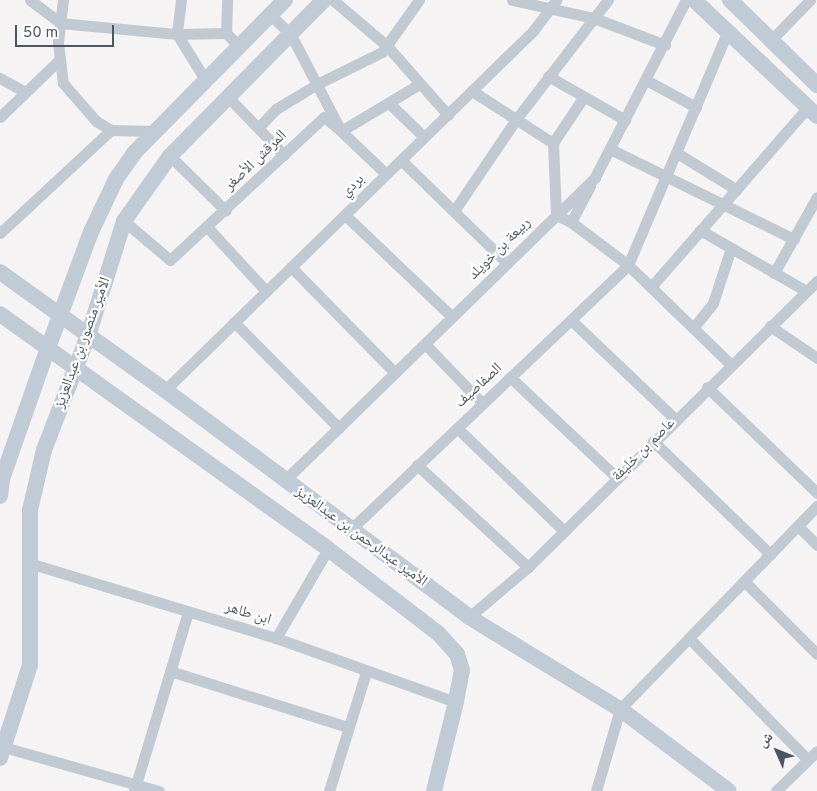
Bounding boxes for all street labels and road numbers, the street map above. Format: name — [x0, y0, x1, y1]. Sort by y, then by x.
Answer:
street label: المرقش الأصغر — [221, 127, 291, 195]
street label: بردي — [338, 171, 368, 201]
street label: ربيعة بن خويلد — [465, 214, 535, 284]
street label: الأمير منصور بن عبدالعزيز — [51, 275, 115, 411]
street label: الصفاصيف — [452, 360, 506, 412]
street label: عاصم بن خليفة — [609, 415, 679, 485]
street label: الأمير عبدالرحمن بن عبدالعزيز — [291, 483, 431, 591]
street label: ابن طاهر — [223, 598, 273, 630]

